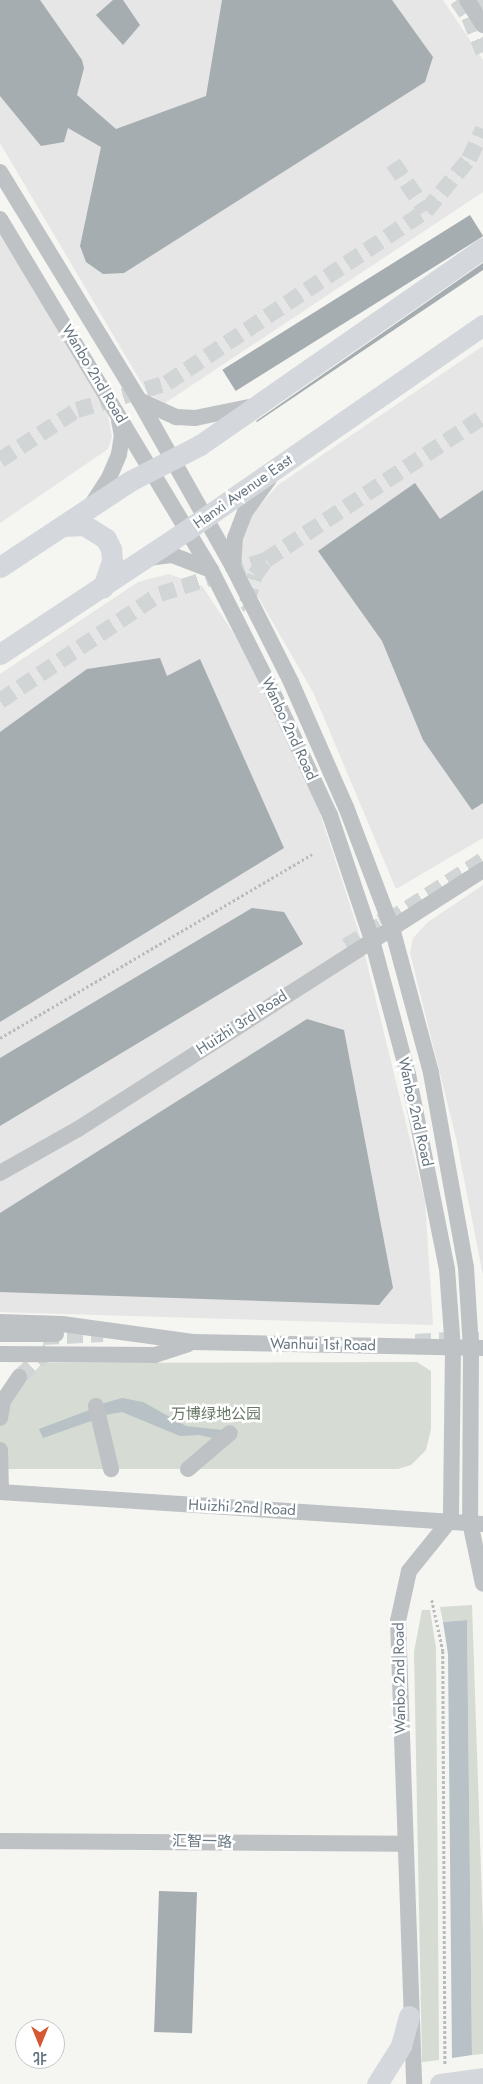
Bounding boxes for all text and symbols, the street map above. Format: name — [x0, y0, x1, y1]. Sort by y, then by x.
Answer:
street label: Wanbo 2nd Road — [58, 322, 130, 426]
street label: Hanxi Avenue East — [190, 451, 296, 533]
street label: Wanbo 2nd Road — [257, 675, 321, 783]
street label: Huizhi 3rd Road — [193, 987, 291, 1059]
street label: Wanbo 2nd Road — [394, 1056, 436, 1168]
street label: Wanhui 1st Road — [270, 1335, 376, 1355]
park label: 万博绿地公园 — [171, 1406, 261, 1424]
street label: Huizhi 2nd Road — [188, 1496, 296, 1520]
street label: Wanbo 2nd Road — [390, 1622, 410, 1734]
street label: 汇智一路 — [172, 1832, 232, 1852]
north arrow — [15, 2019, 65, 2069]
text: 北 — [33, 2048, 47, 2068]

